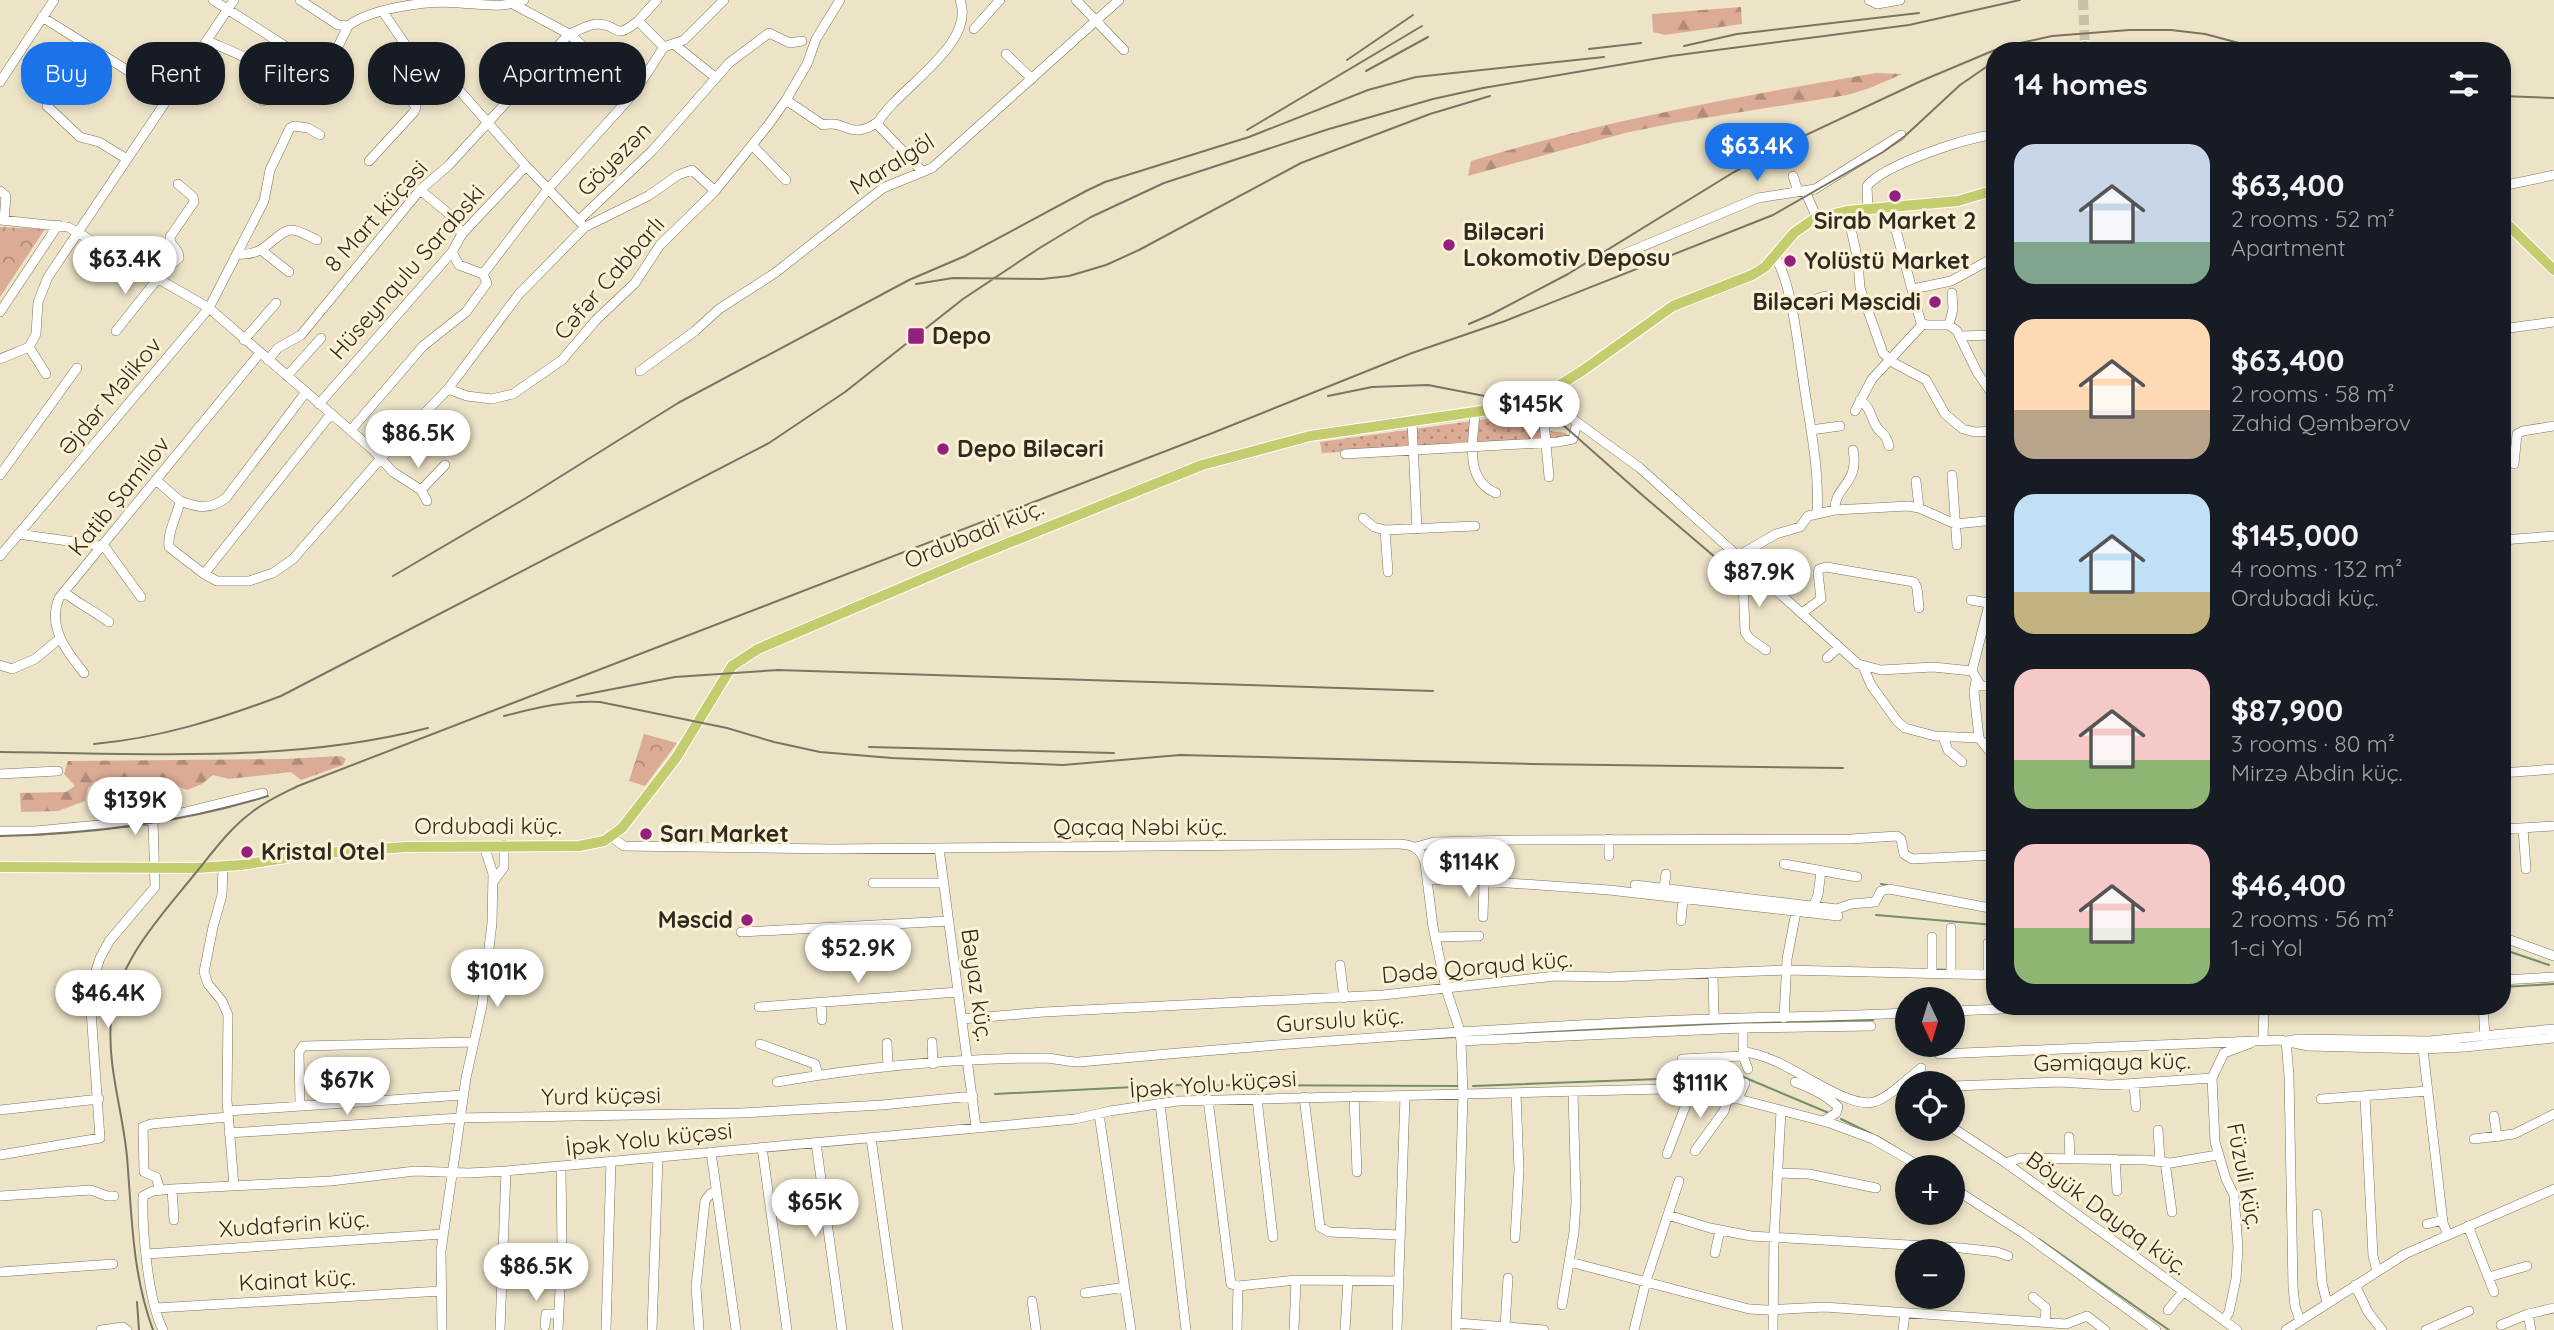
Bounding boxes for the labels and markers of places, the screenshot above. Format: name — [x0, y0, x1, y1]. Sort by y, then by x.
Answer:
pin: $63.4K — [1700, 124, 1814, 183]
marker: Sirab Market 2 — [1887, 188, 1903, 204]
place label: Sirab Market 2 — [1814, 206, 1976, 235]
place label: Biləcəri Lokomotiv Deposu — [1463, 217, 1671, 272]
pin: $63.4K — [68, 236, 182, 296]
marker: Biləcəri Lokomotiv Deposu — [1441, 237, 1457, 253]
place label: Yolüstü Market — [1804, 246, 1970, 275]
marker: Yolüstü Market — [1782, 253, 1798, 269]
place label: Biləcəri Məscidi — [1753, 287, 1921, 316]
marker: Biləcəri Məscidi — [1927, 294, 1943, 310]
place label: Depo — [932, 321, 991, 350]
marker: Depo — [906, 326, 926, 346]
pin: $145K — [1482, 382, 1580, 441]
pin: $86.5K — [361, 410, 475, 470]
place label: Depo Biləcəri — [957, 434, 1104, 463]
marker: Depo Biləcəri — [935, 441, 951, 457]
pin: $87.9K — [1702, 550, 1816, 609]
pin: $139K — [86, 778, 184, 837]
place label: Sarı Market — [660, 819, 789, 848]
marker: Sarı Market — [638, 826, 654, 842]
place label: Kristal Otel — [261, 837, 385, 866]
pin: $114K — [1420, 839, 1518, 899]
marker: Kristal Otel — [239, 844, 255, 860]
place label: Məscid — [658, 905, 733, 934]
marker: Məscid — [739, 912, 755, 928]
pin: $52.9K — [801, 926, 915, 985]
pin: $101K — [448, 950, 546, 1009]
pin: $46.4K — [51, 970, 165, 1030]
pin: $67K — [306, 1058, 388, 1117]
pin: $111K — [1651, 1060, 1749, 1120]
pin: $65K — [774, 1180, 856, 1239]
pin: $86.5K — [479, 1244, 593, 1303]

